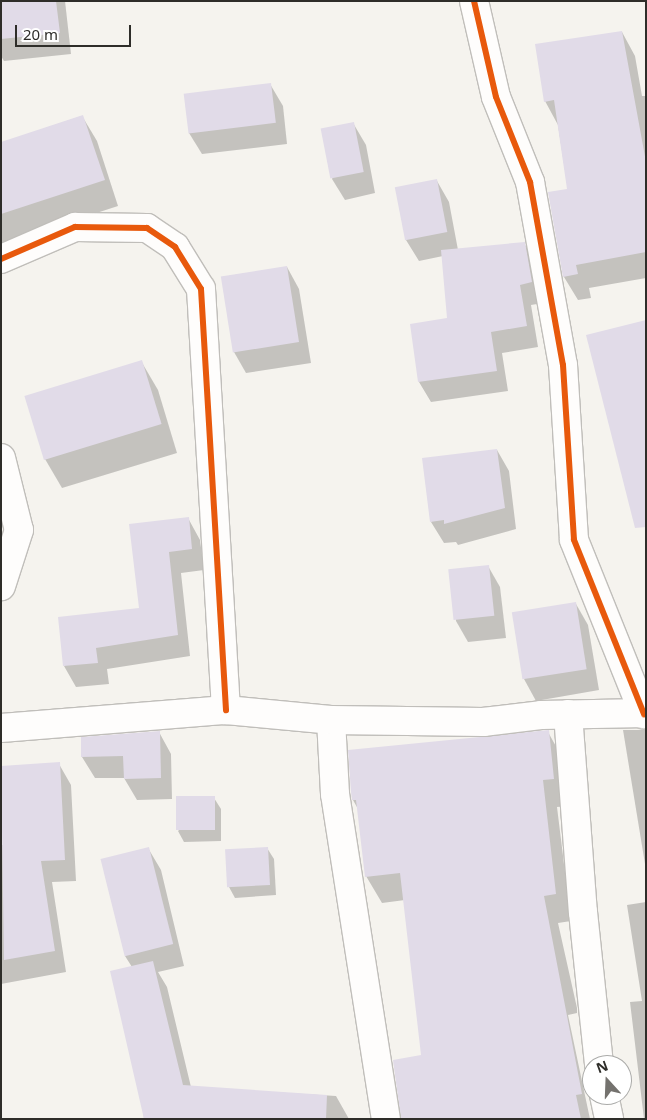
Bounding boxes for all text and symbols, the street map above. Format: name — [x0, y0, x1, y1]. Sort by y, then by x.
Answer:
scale bar — [18, 15, 134, 47]
text: 20 m — [23, 24, 58, 44]
north arrow — [582, 1055, 632, 1105]
text: N — [593, 1056, 611, 1077]

